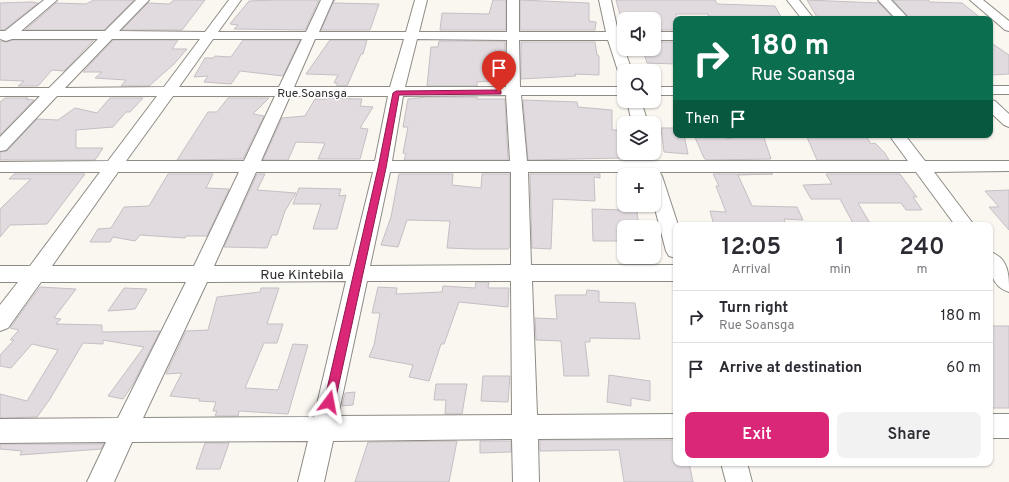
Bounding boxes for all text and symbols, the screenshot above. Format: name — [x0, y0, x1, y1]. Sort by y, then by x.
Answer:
map controls — [617, 12, 661, 264]
button: sound — [617, 12, 661, 56]
text: 180 m — [751, 29, 829, 65]
icon: right — [685, 32, 737, 84]
pin — [482, 51, 516, 92]
icon: arrive — [488, 57, 510, 79]
button: search — [617, 64, 661, 108]
text: Rue Soansga — [751, 64, 855, 87]
street label: Rue Soansga — [277, 86, 347, 102]
icon: arrive — [727, 108, 749, 130]
text: Then — [685, 110, 719, 129]
button: layers — [617, 116, 661, 160]
button: + — [617, 168, 661, 212]
button: − — [617, 220, 661, 264]
text: 12:05 — [721, 233, 781, 263]
text: 1 — [836, 233, 845, 263]
text: 240 — [899, 233, 945, 263]
text: Arrival — [732, 262, 771, 278]
text: min — [829, 262, 851, 278]
text: m — [917, 262, 928, 278]
street label: Rue Kintebila — [260, 267, 344, 284]
text: Turn right — [719, 299, 788, 318]
icon: right — [685, 306, 707, 328]
text: 180 m — [941, 307, 981, 326]
text: Rue Soansga — [719, 318, 794, 334]
icon: arrive — [685, 358, 707, 380]
text: Arrive at destination — [719, 359, 862, 378]
text: 60 m — [946, 359, 981, 378]
position arrow — [308, 381, 350, 423]
button: Exit — [685, 412, 829, 458]
button: Share — [837, 412, 981, 458]

